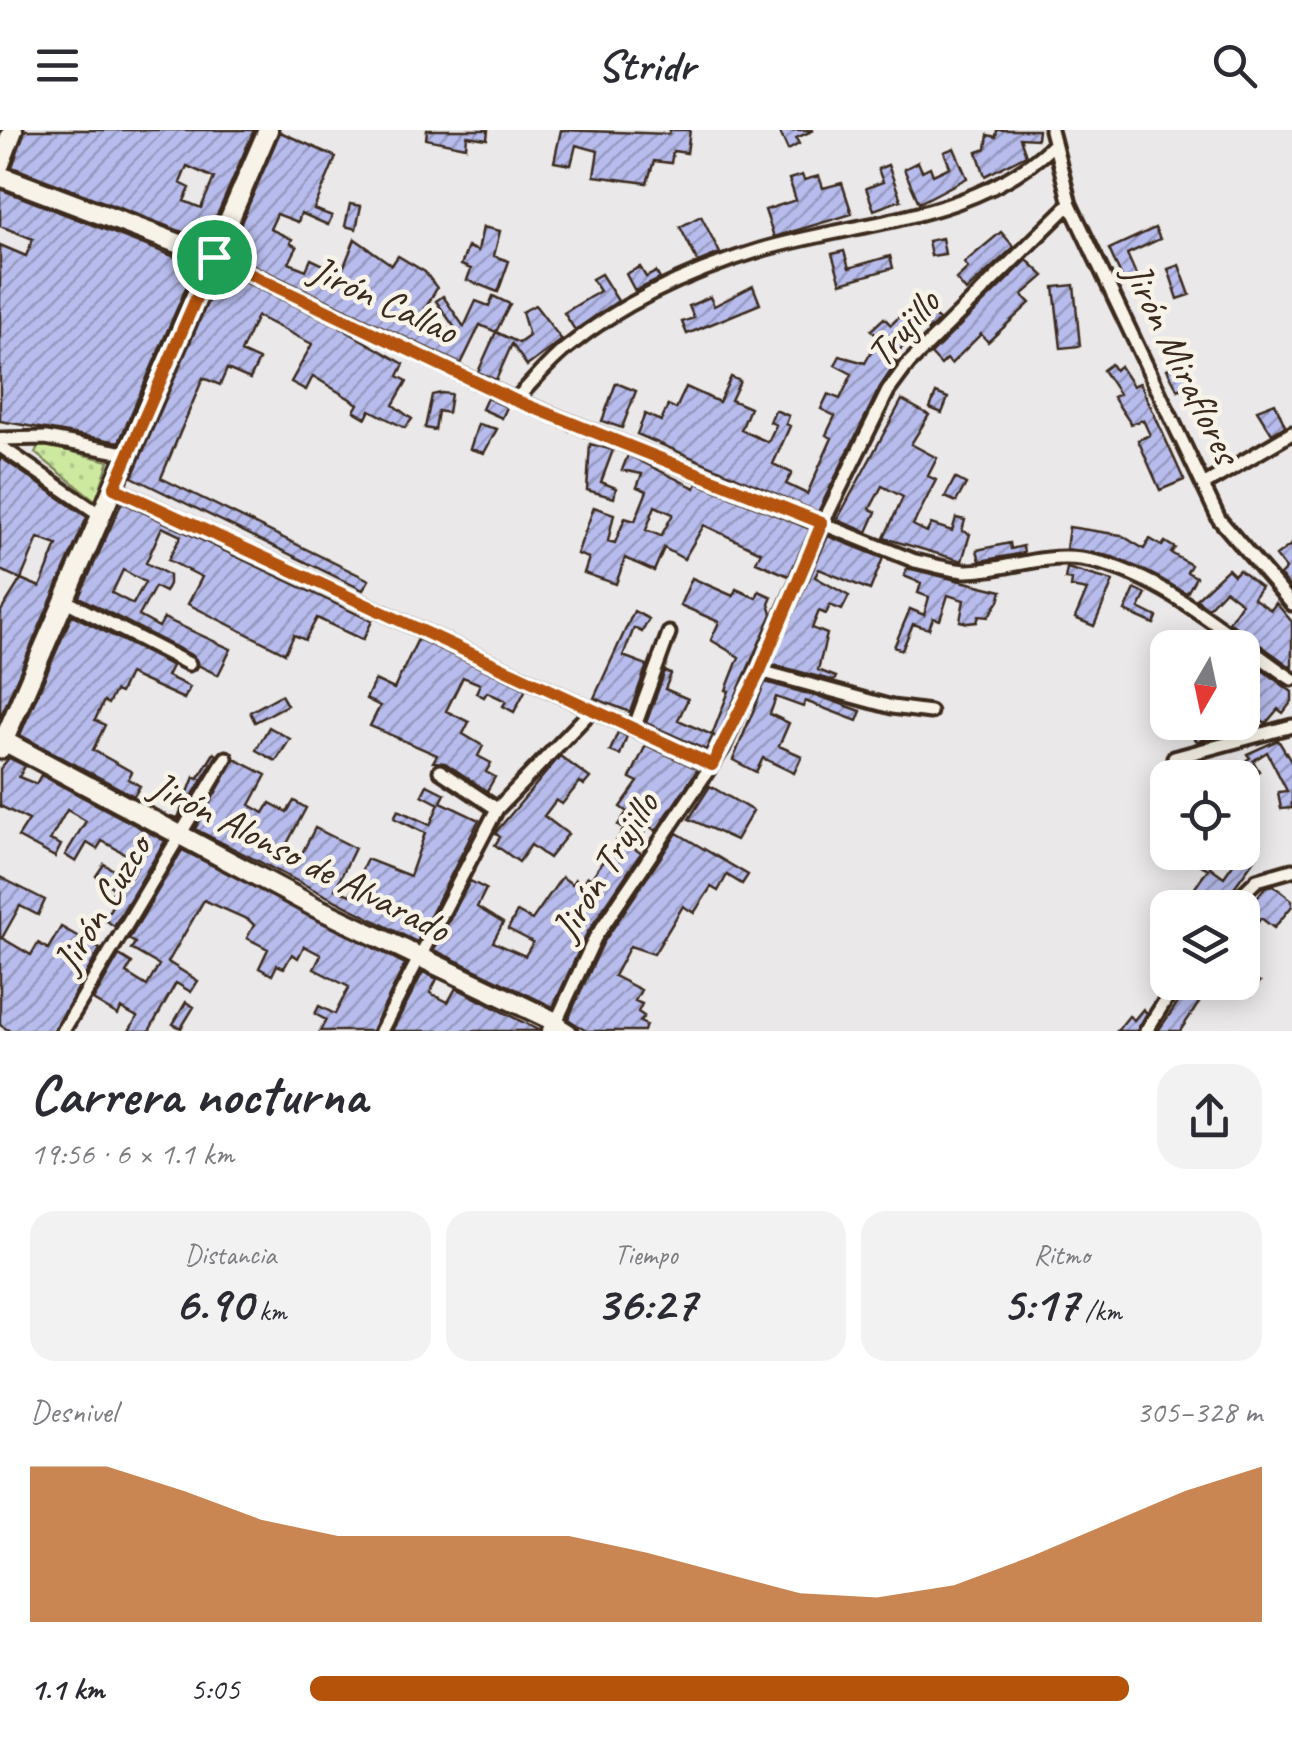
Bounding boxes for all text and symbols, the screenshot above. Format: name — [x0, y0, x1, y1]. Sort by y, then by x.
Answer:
text: Stridr — [597, 37, 695, 94]
icon: menu — [30, 38, 85, 93]
icon: search — [1207, 38, 1262, 93]
pin — [172, 215, 257, 300]
icon: arrive — [187, 230, 242, 285]
street label: Jirón Callao — [301, 243, 467, 356]
street label: Jirón Miraflores — [1111, 253, 1254, 474]
street label: Trujillo — [855, 277, 952, 377]
north arrow — [1150, 630, 1260, 740]
map controls — [1150, 630, 1260, 1000]
street label: Jirón Alonso de Alvarado — [140, 759, 459, 955]
button: locate — [1150, 760, 1260, 870]
street label: Jirón Trujillo — [539, 781, 671, 951]
street label: Jirón Cuzco — [41, 823, 164, 983]
button: layers — [1150, 890, 1260, 1000]
text: Carrera nocturna — [30, 1060, 367, 1130]
button: share — [1157, 1064, 1262, 1169]
text: 19:56 · 6 × 1.1 km — [30, 1133, 234, 1174]
text: Distancia — [184, 1237, 276, 1272]
text: Tiempo — [614, 1237, 678, 1272]
text: Ritmo — [1033, 1237, 1090, 1272]
text: 6.90 — [174, 1272, 252, 1335]
text: 36:27 — [596, 1272, 696, 1335]
text: 5:17 — [1002, 1272, 1078, 1335]
text: km — [252, 1293, 286, 1328]
text: /km — [1078, 1293, 1122, 1328]
text: Desnivel — [30, 1391, 117, 1432]
text: 305–328 m — [1136, 1391, 1262, 1432]
text: 1.1 km — [30, 1668, 104, 1709]
text: 5:05 — [190, 1668, 240, 1709]

